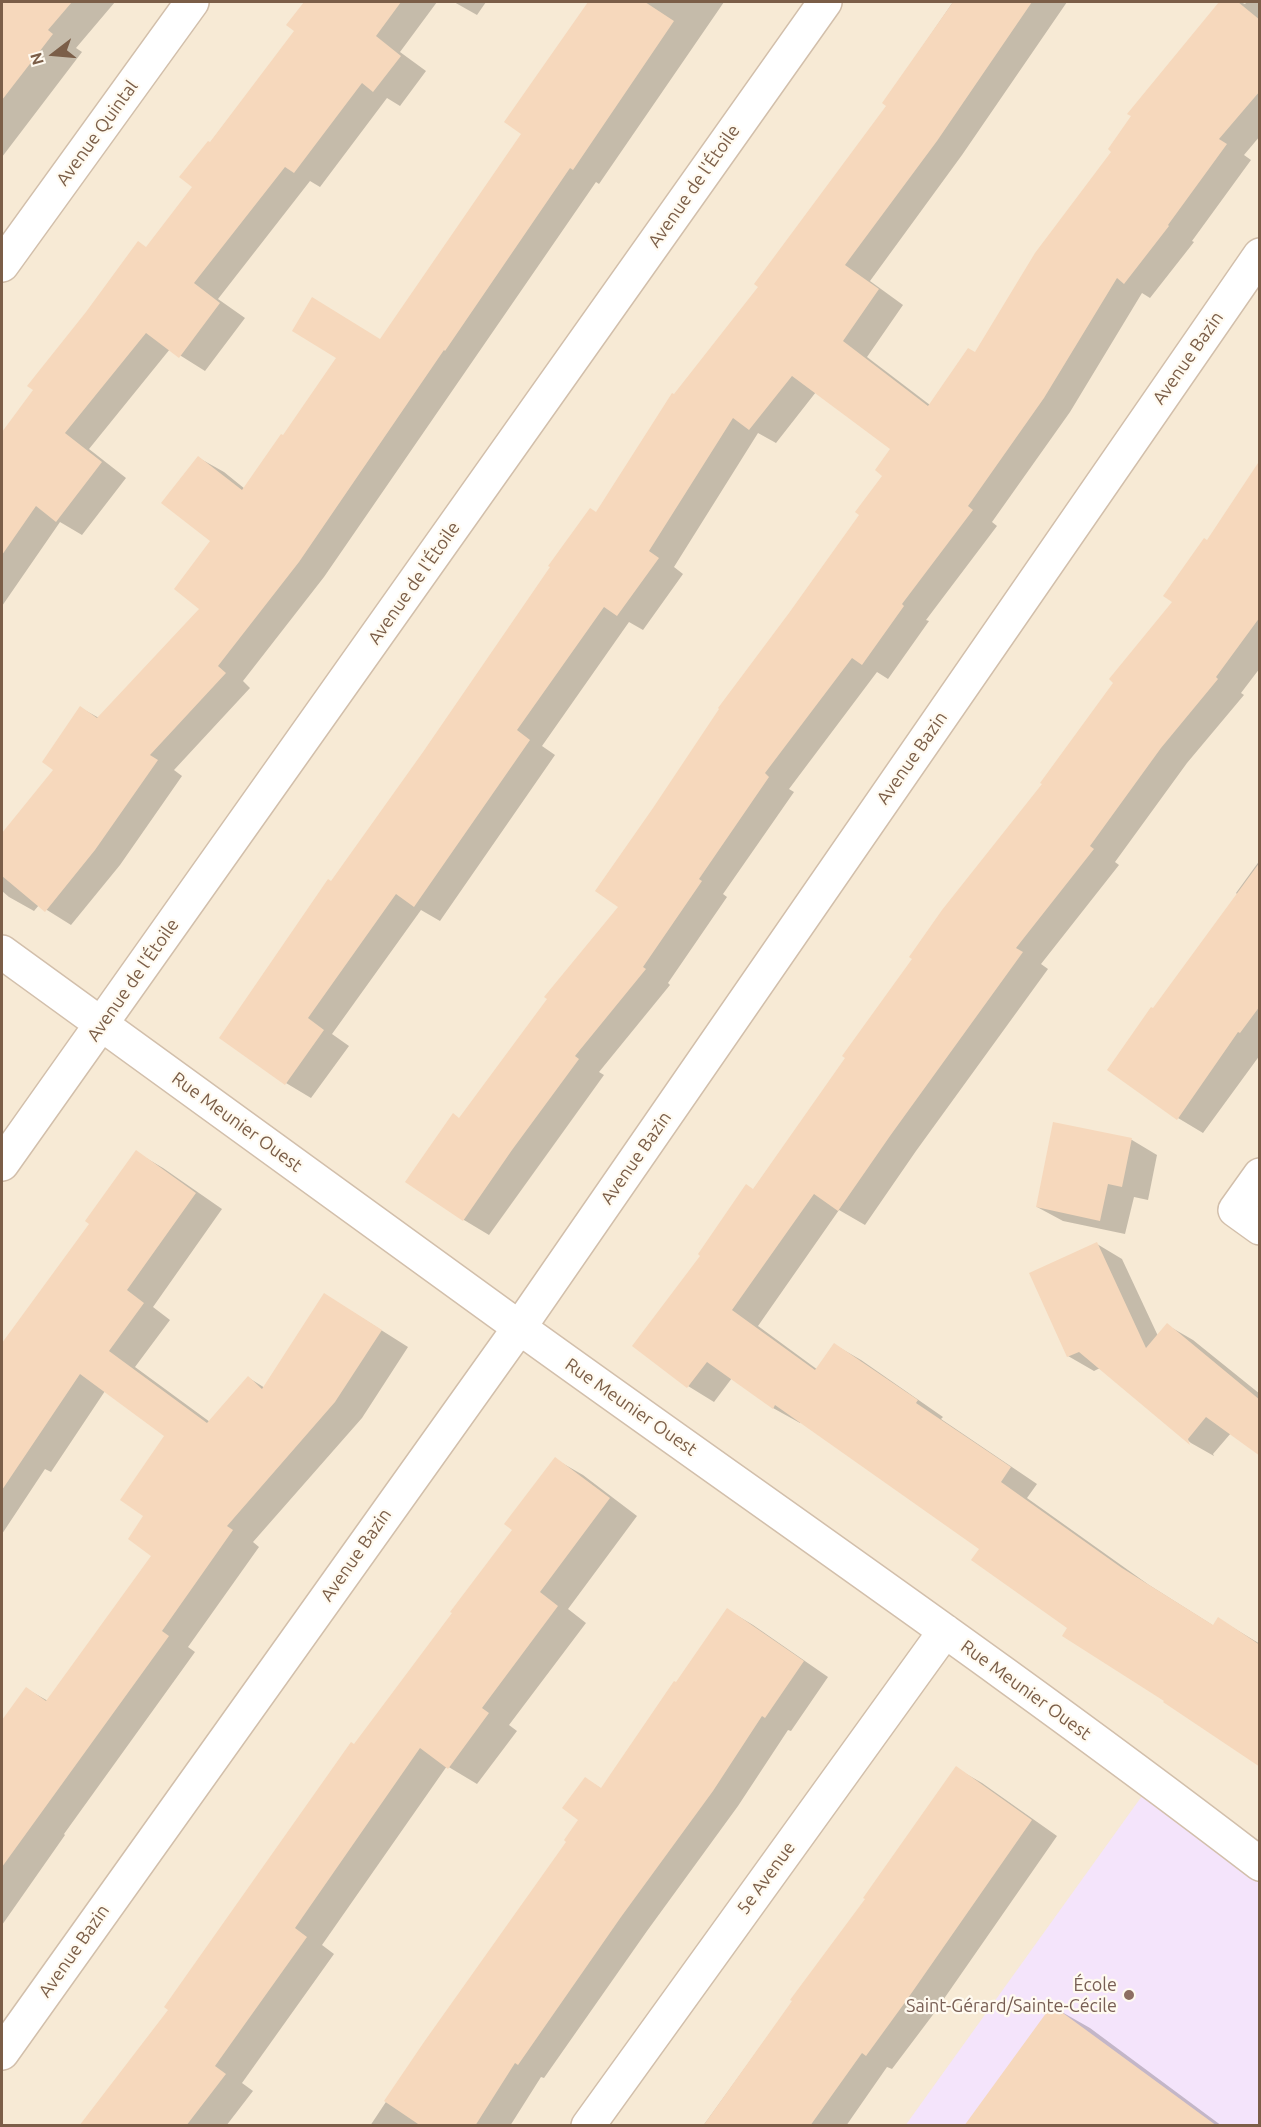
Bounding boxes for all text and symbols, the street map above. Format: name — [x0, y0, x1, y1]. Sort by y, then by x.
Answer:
north arrow — [24, 24, 84, 84]
text: N — [26, 51, 47, 67]
street label: Avenue Quintal — [52, 76, 142, 190]
street label: Avenue de l'Étoile — [644, 120, 744, 252]
street label: Avenue Bazin — [1148, 307, 1228, 409]
street label: Avenue de l'Étoile — [364, 517, 464, 649]
street label: Avenue Bazin — [872, 707, 952, 809]
street label: Avenue de l'Étoile — [83, 914, 183, 1046]
street label: Rue Meunier Ouest — [168, 1067, 306, 1177]
street label: Avenue Bazin — [596, 1107, 676, 1209]
street label: Rue Meunier Ouest — [561, 1353, 701, 1461]
street label: Avenue Bazin — [316, 1504, 396, 1606]
street label: Rue Meunier Ouest — [957, 1635, 1095, 1745]
street label: 5e Avenue — [732, 1837, 800, 1919]
street label: Avenue Bazin — [34, 1900, 114, 2002]
place label: École Saint-Gérard/Sainte-Cécile — [906, 1974, 1117, 2016]
marker: École Saint-Gérard/Sainte-Cécile — [1122, 1988, 1136, 2002]

